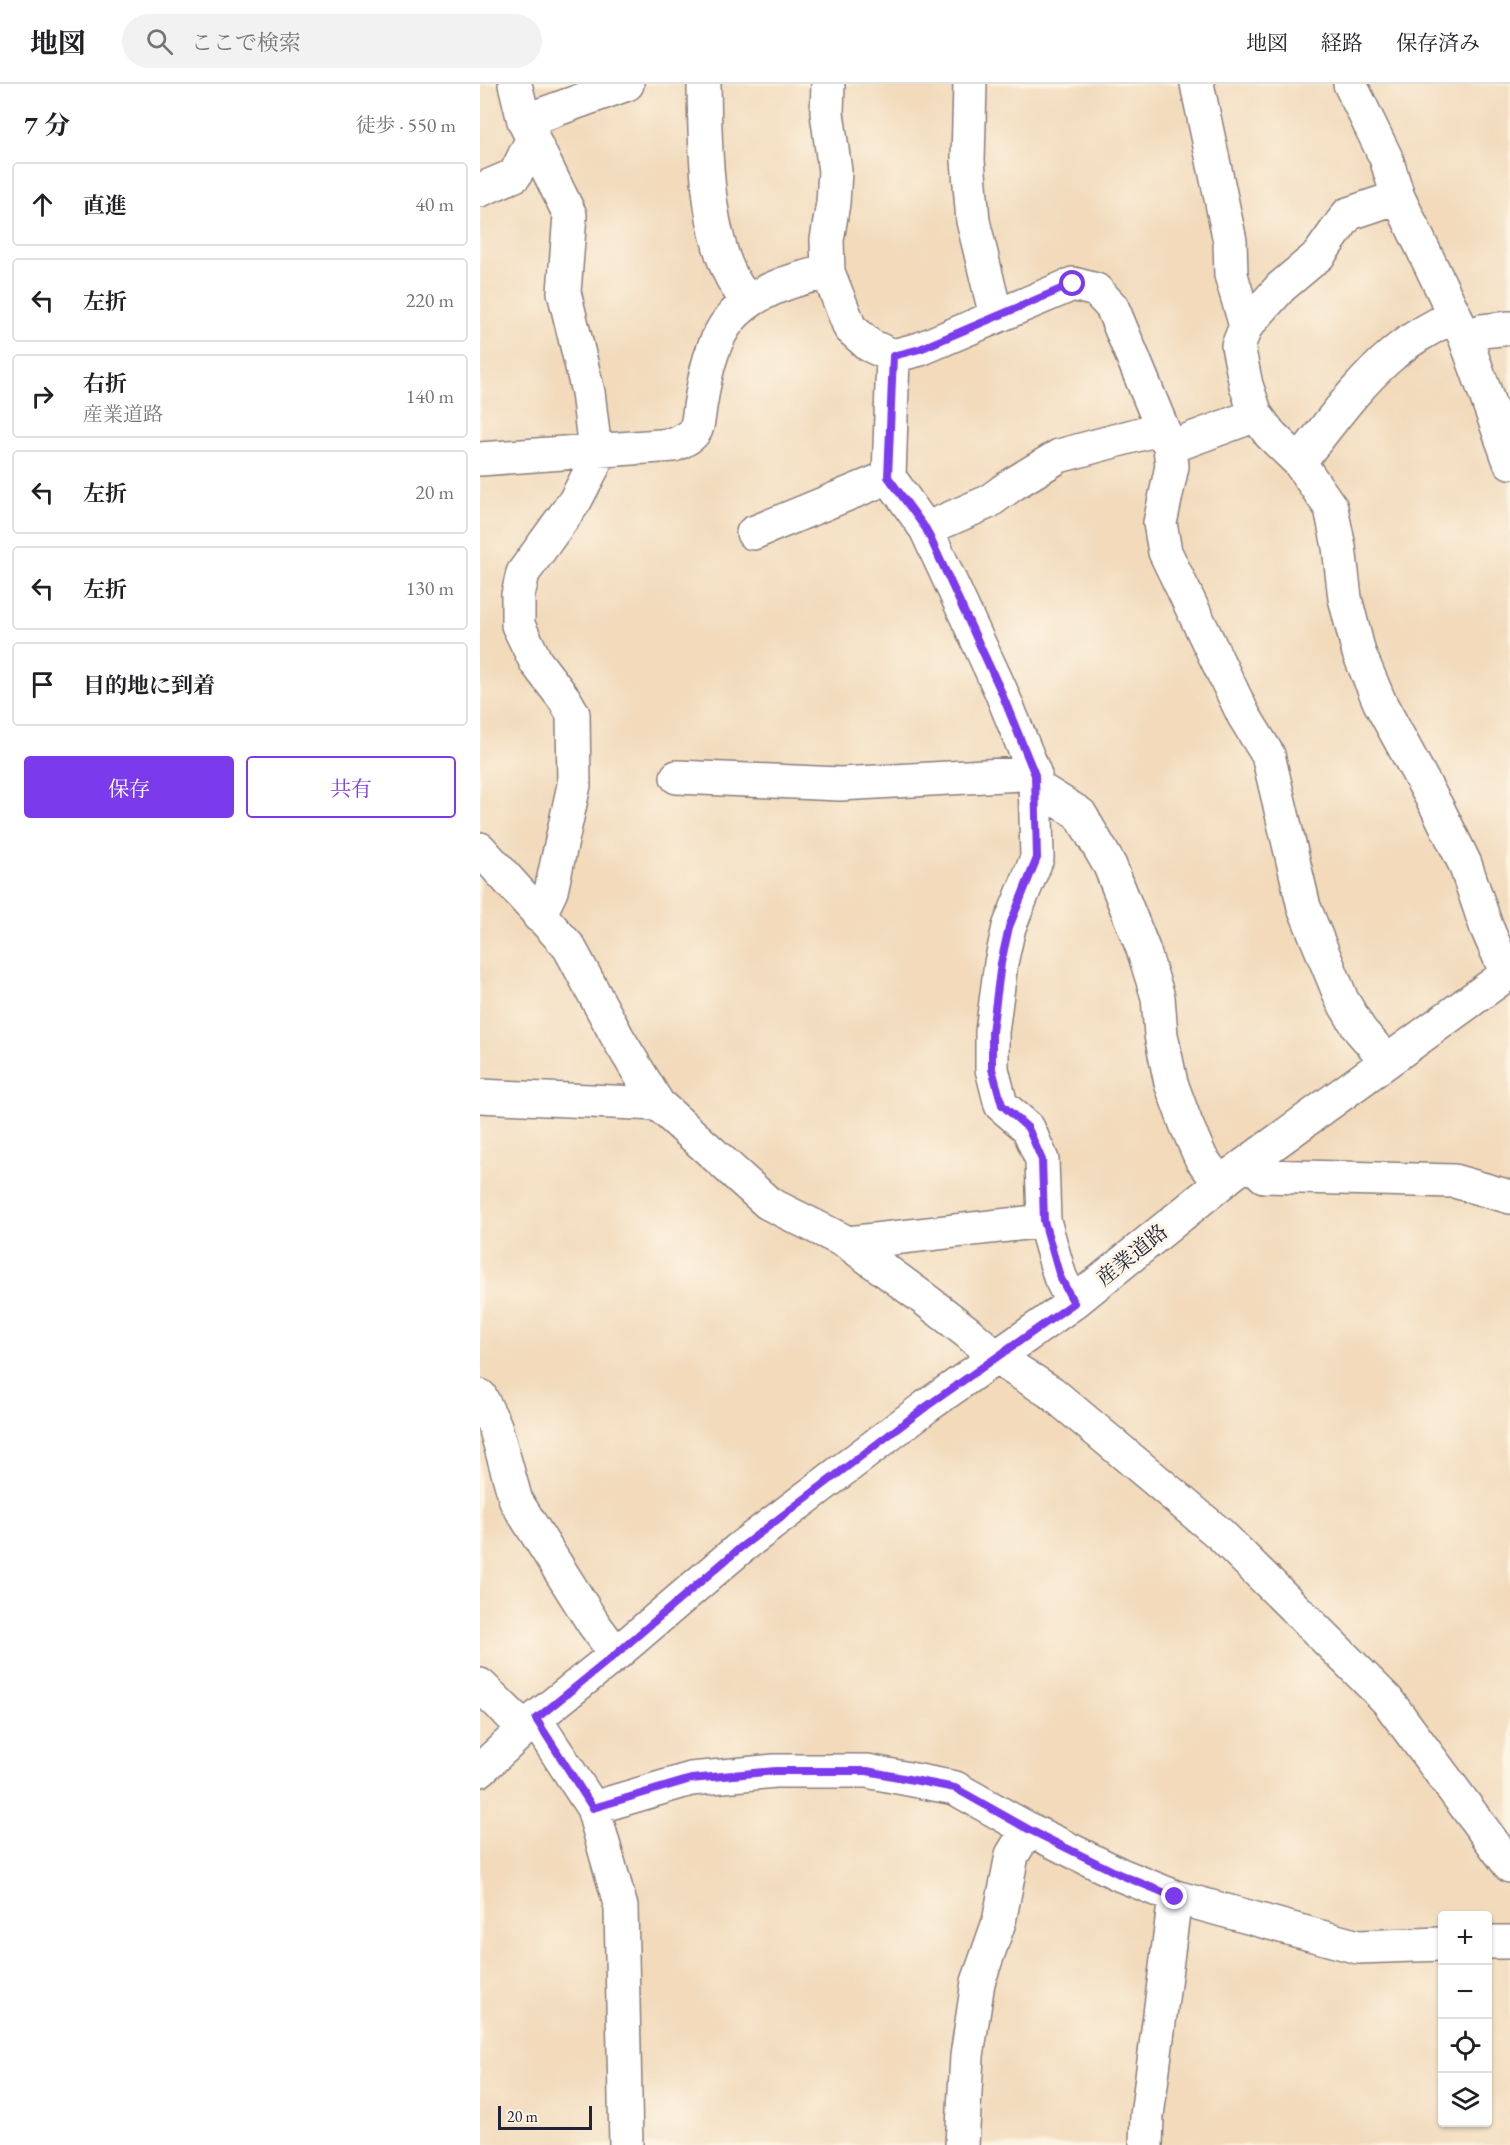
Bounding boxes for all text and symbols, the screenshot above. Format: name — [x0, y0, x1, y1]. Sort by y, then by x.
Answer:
search box — [122, 14, 542, 68]
text: 地図 — [30, 25, 86, 61]
icon: search — [143, 25, 176, 58]
text: ここで検索 — [191, 28, 301, 57]
text: 地図 — [1246, 29, 1288, 56]
text: 経路 — [1321, 29, 1363, 56]
text: 保存済み — [1396, 29, 1480, 56]
text: 7 分 — [24, 108, 70, 142]
text: 徒歩 · 550 m — [356, 112, 456, 138]
icon: ahead — [26, 188, 59, 221]
text: 直進 — [83, 191, 127, 220]
text: 40 m — [415, 191, 454, 217]
route start — [1059, 270, 1085, 296]
icon: left — [26, 284, 59, 317]
text: 左折 — [83, 287, 127, 316]
text: 220 m — [406, 287, 454, 313]
text: 右折 — [83, 369, 127, 398]
icon: right — [26, 380, 59, 413]
text: 140 m — [406, 383, 454, 409]
text: 産業道路 — [83, 401, 163, 427]
icon: left — [26, 476, 59, 509]
text: 左折 — [83, 479, 127, 508]
text: 20 m — [415, 479, 454, 505]
icon: left — [26, 572, 59, 605]
text: 左折 — [83, 575, 127, 604]
text: 130 m — [406, 575, 454, 601]
icon: arrive — [26, 668, 59, 701]
text: 目的地に到着 — [83, 671, 215, 700]
button: 保存 — [24, 756, 234, 818]
button: 共有 — [246, 756, 456, 818]
street label: 産業道路 — [1091, 1218, 1173, 1292]
route end — [1161, 1883, 1187, 1909]
map controls — [1438, 1911, 1492, 2127]
button: + — [1438, 1911, 1492, 1965]
button: − — [1438, 1965, 1492, 2019]
button: locate — [1438, 2019, 1492, 2073]
button: layers — [1438, 2073, 1492, 2127]
scale bar — [498, 2103, 592, 2130]
text: 20 m — [507, 2106, 538, 2127]

